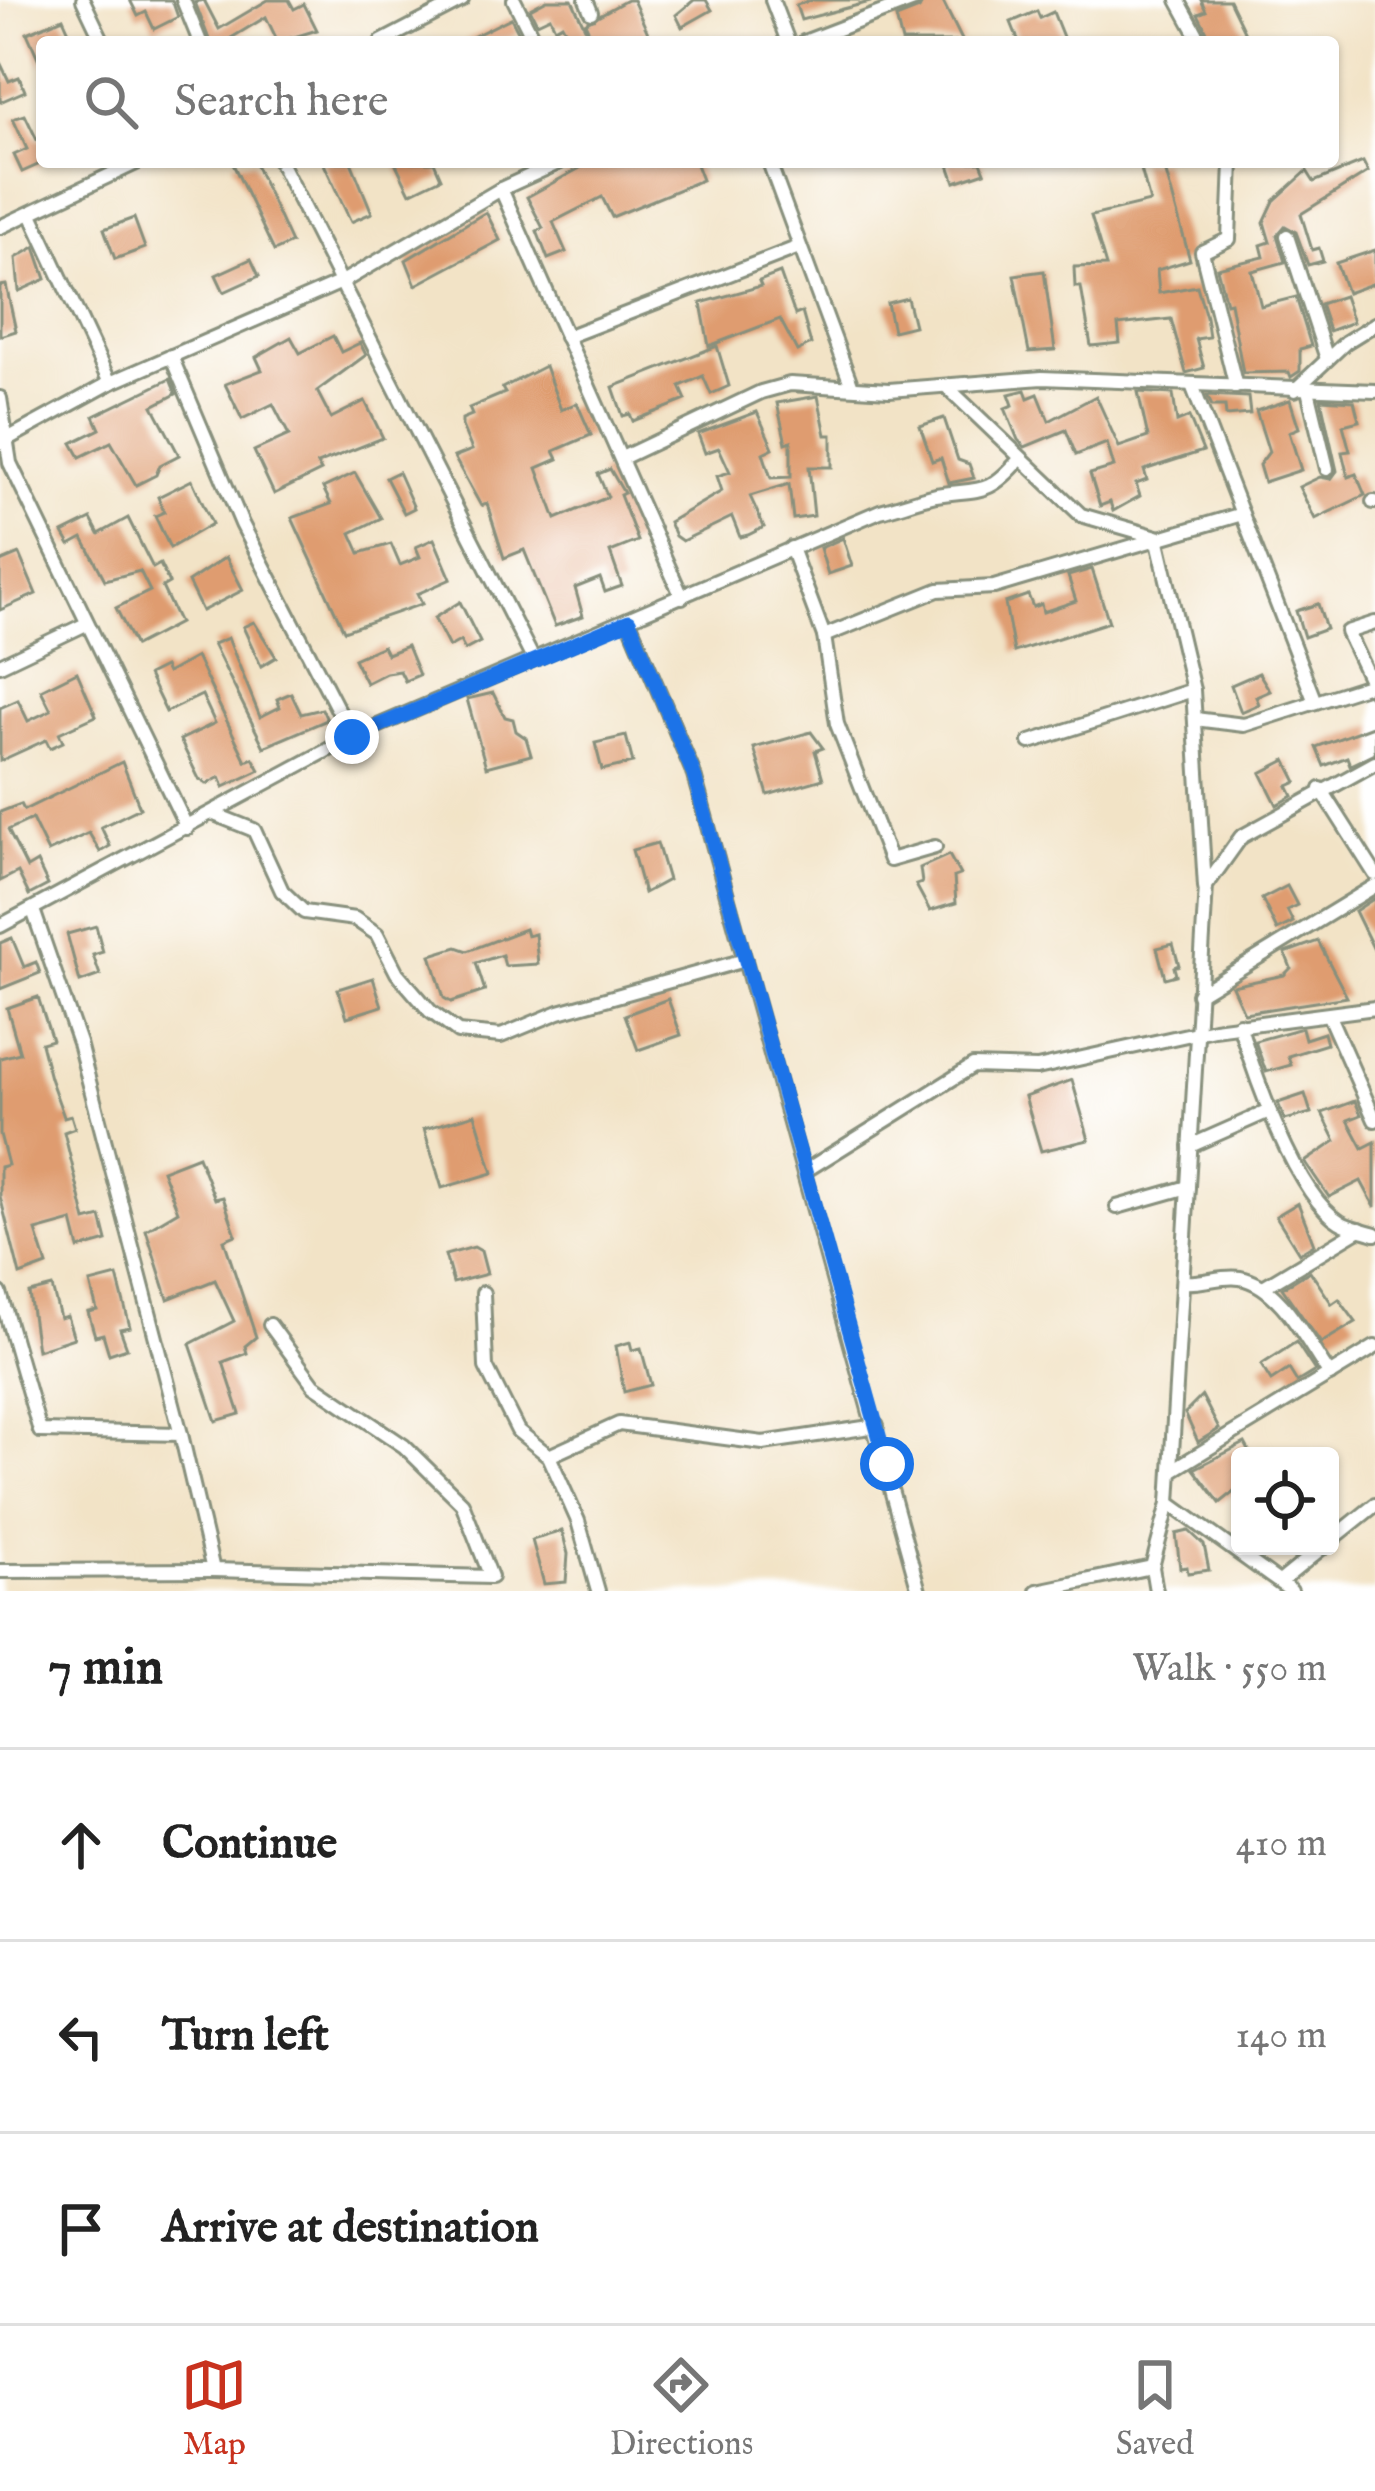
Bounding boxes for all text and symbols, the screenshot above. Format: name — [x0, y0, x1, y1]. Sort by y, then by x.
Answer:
search box — [36, 36, 1339, 168]
icon: search — [78, 69, 144, 135]
text: Search here — [174, 74, 388, 131]
route end — [325, 710, 379, 764]
route start — [860, 1437, 914, 1491]
map controls — [1231, 1447, 1339, 1555]
button: locate — [1231, 1447, 1339, 1555]
text: 7 min — [48, 1637, 163, 1702]
text: Walk · 550 m — [1132, 1645, 1327, 1694]
icon: ahead — [48, 1812, 114, 1878]
text: Continue — [162, 1816, 337, 1873]
text: 410 m — [1236, 1820, 1327, 1869]
icon: left — [48, 2004, 114, 2070]
text: Turn left — [162, 2008, 329, 2065]
text: 140 m — [1236, 2012, 1327, 2061]
icon: arrive — [48, 2196, 114, 2262]
text: Arrive at destination — [162, 2200, 539, 2257]
tab: Map — [181, 2352, 247, 2466]
tab: Directions — [610, 2352, 753, 2466]
tab: Saved — [1116, 2352, 1194, 2466]

